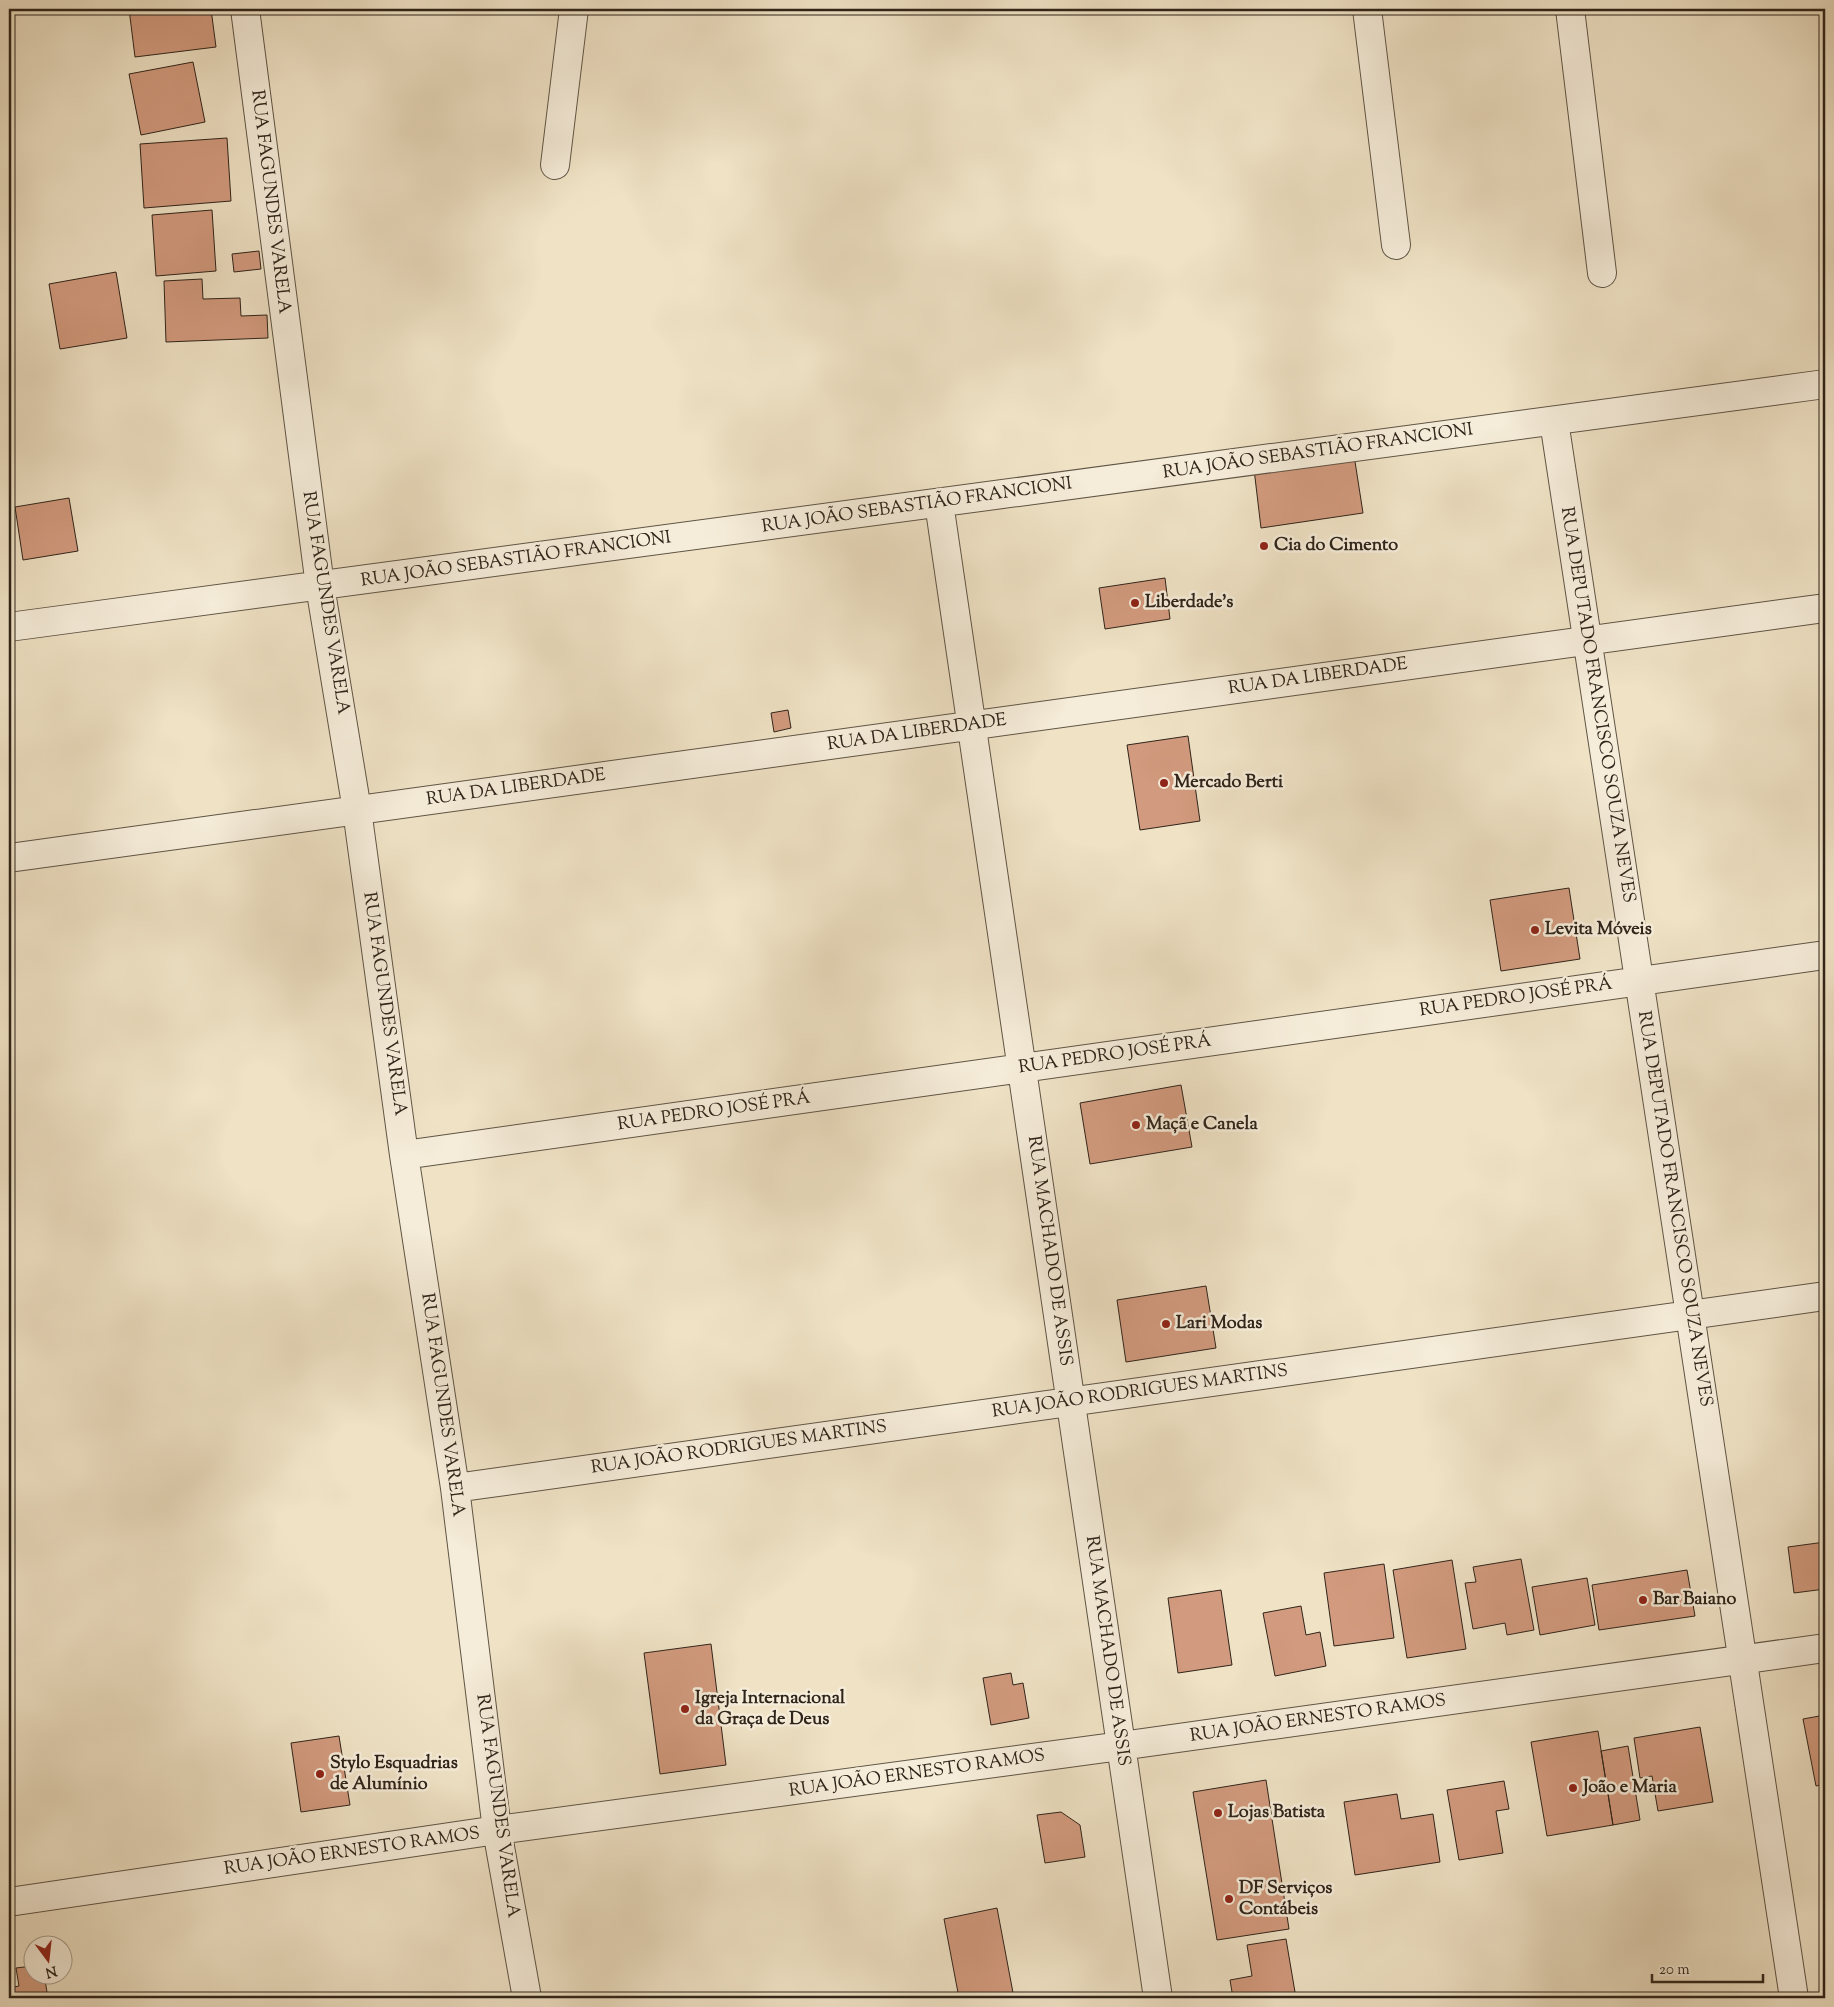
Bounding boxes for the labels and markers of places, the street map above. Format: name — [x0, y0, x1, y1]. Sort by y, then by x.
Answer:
place label: Cia do Cimento — [1274, 533, 1398, 559]
marker: Cia do Cimento — [1258, 540, 1270, 552]
place label: Liberdade's — [1145, 590, 1233, 616]
marker: Liberdade's — [1129, 597, 1141, 609]
place label: Mercado Berti — [1174, 770, 1284, 796]
marker: Mercado Berti — [1158, 777, 1170, 789]
place label: Levita Móveis — [1545, 917, 1652, 943]
marker: Levita Móveis — [1529, 924, 1541, 936]
place label: Maçã e Canela — [1146, 1112, 1258, 1138]
marker: Maçã e Canela — [1130, 1119, 1142, 1131]
place label: Lari Modas — [1176, 1311, 1262, 1337]
marker: Lari Modas — [1160, 1318, 1172, 1330]
place label: Bar Baiano — [1653, 1587, 1736, 1613]
marker: Bar Baiano — [1637, 1594, 1649, 1606]
place label: Igreja Internacional da Graça de Deus — [695, 1686, 846, 1733]
marker: Igreja Internacional da Graça de Deus — [679, 1703, 691, 1715]
place label: Stylo Esquadrias de Alumínio — [330, 1751, 458, 1798]
marker: Stylo Esquadrias de Alumínio — [314, 1768, 326, 1780]
place label: João e Maria — [1581, 1775, 1677, 1801]
marker: João e Maria — [1567, 1782, 1579, 1794]
place label: Lojas Batista — [1228, 1800, 1326, 1826]
marker: Lojas Batista — [1212, 1807, 1224, 1819]
place label: DF Serviços Contábeis — [1239, 1876, 1332, 1923]
marker: DF Serviços Contábeis — [1223, 1893, 1235, 1905]

